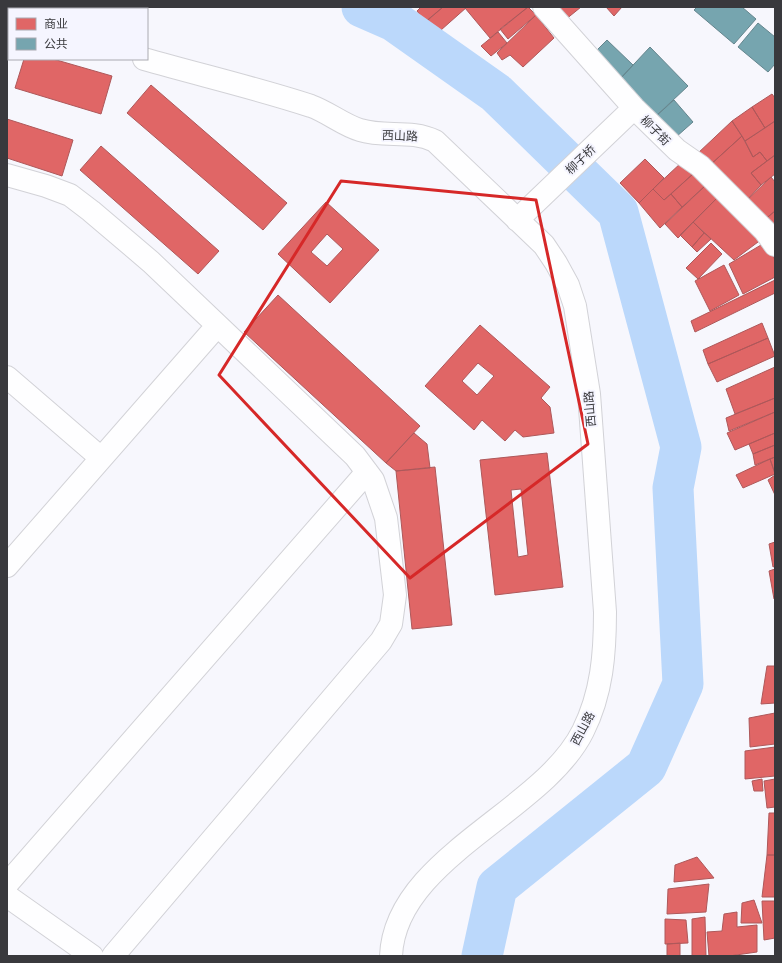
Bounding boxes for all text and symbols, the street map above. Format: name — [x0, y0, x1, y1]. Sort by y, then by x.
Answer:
legend — [8, 8, 148, 60]
text: 商业 — [44, 16, 68, 30]
text: 公共 — [44, 36, 68, 50]
street label: 柳子街 — [638, 112, 674, 148]
street label: 西山路 — [382, 127, 418, 143]
street label: 柳子桥 — [562, 141, 598, 177]
street label: 西山路 — [580, 390, 598, 428]
street label: 西山路 — [567, 709, 597, 747]

